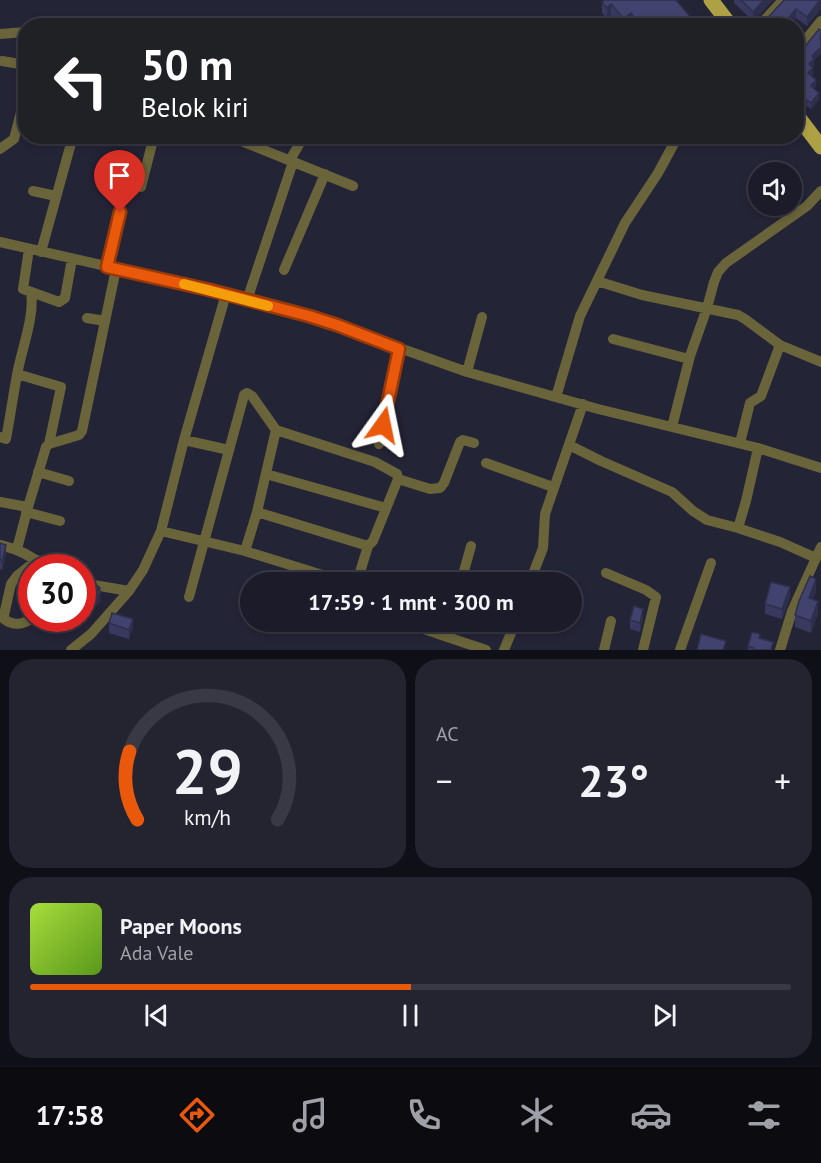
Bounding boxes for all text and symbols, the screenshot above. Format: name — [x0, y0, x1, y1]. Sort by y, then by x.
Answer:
text: 50 m — [141, 37, 233, 92]
icon: left — [42, 42, 120, 120]
text: Belok kiri — [141, 90, 249, 124]
pin — [94, 150, 145, 212]
icon: arrive — [103, 159, 136, 192]
map controls — [748, 162, 802, 216]
button: sound — [748, 162, 802, 216]
position arrow — [351, 393, 415, 457]
speed limit sign: 30 — [18, 554, 96, 632]
text: 17:59 · 1 mnt · 300 m — [308, 588, 514, 616]
text: AC — [436, 721, 459, 747]
text: 29 — [172, 730, 243, 811]
text: 23° — [578, 751, 649, 809]
text: − — [436, 759, 453, 802]
text: + — [774, 759, 791, 802]
text: km/h — [184, 804, 231, 832]
text: Paper Moons — [120, 912, 242, 940]
text: Ada Vale — [120, 940, 193, 966]
icon: previous — [140, 999, 173, 1032]
icon: pause — [394, 999, 427, 1032]
icon: next — [648, 999, 681, 1032]
icon: directions — [176, 1094, 218, 1136]
icon: music — [289, 1094, 331, 1136]
icon: phone — [403, 1094, 445, 1136]
icon: climate — [516, 1094, 558, 1136]
icon: car — [630, 1094, 672, 1136]
icon: filters — [743, 1094, 785, 1136]
text: 17:58 — [36, 1098, 104, 1132]

